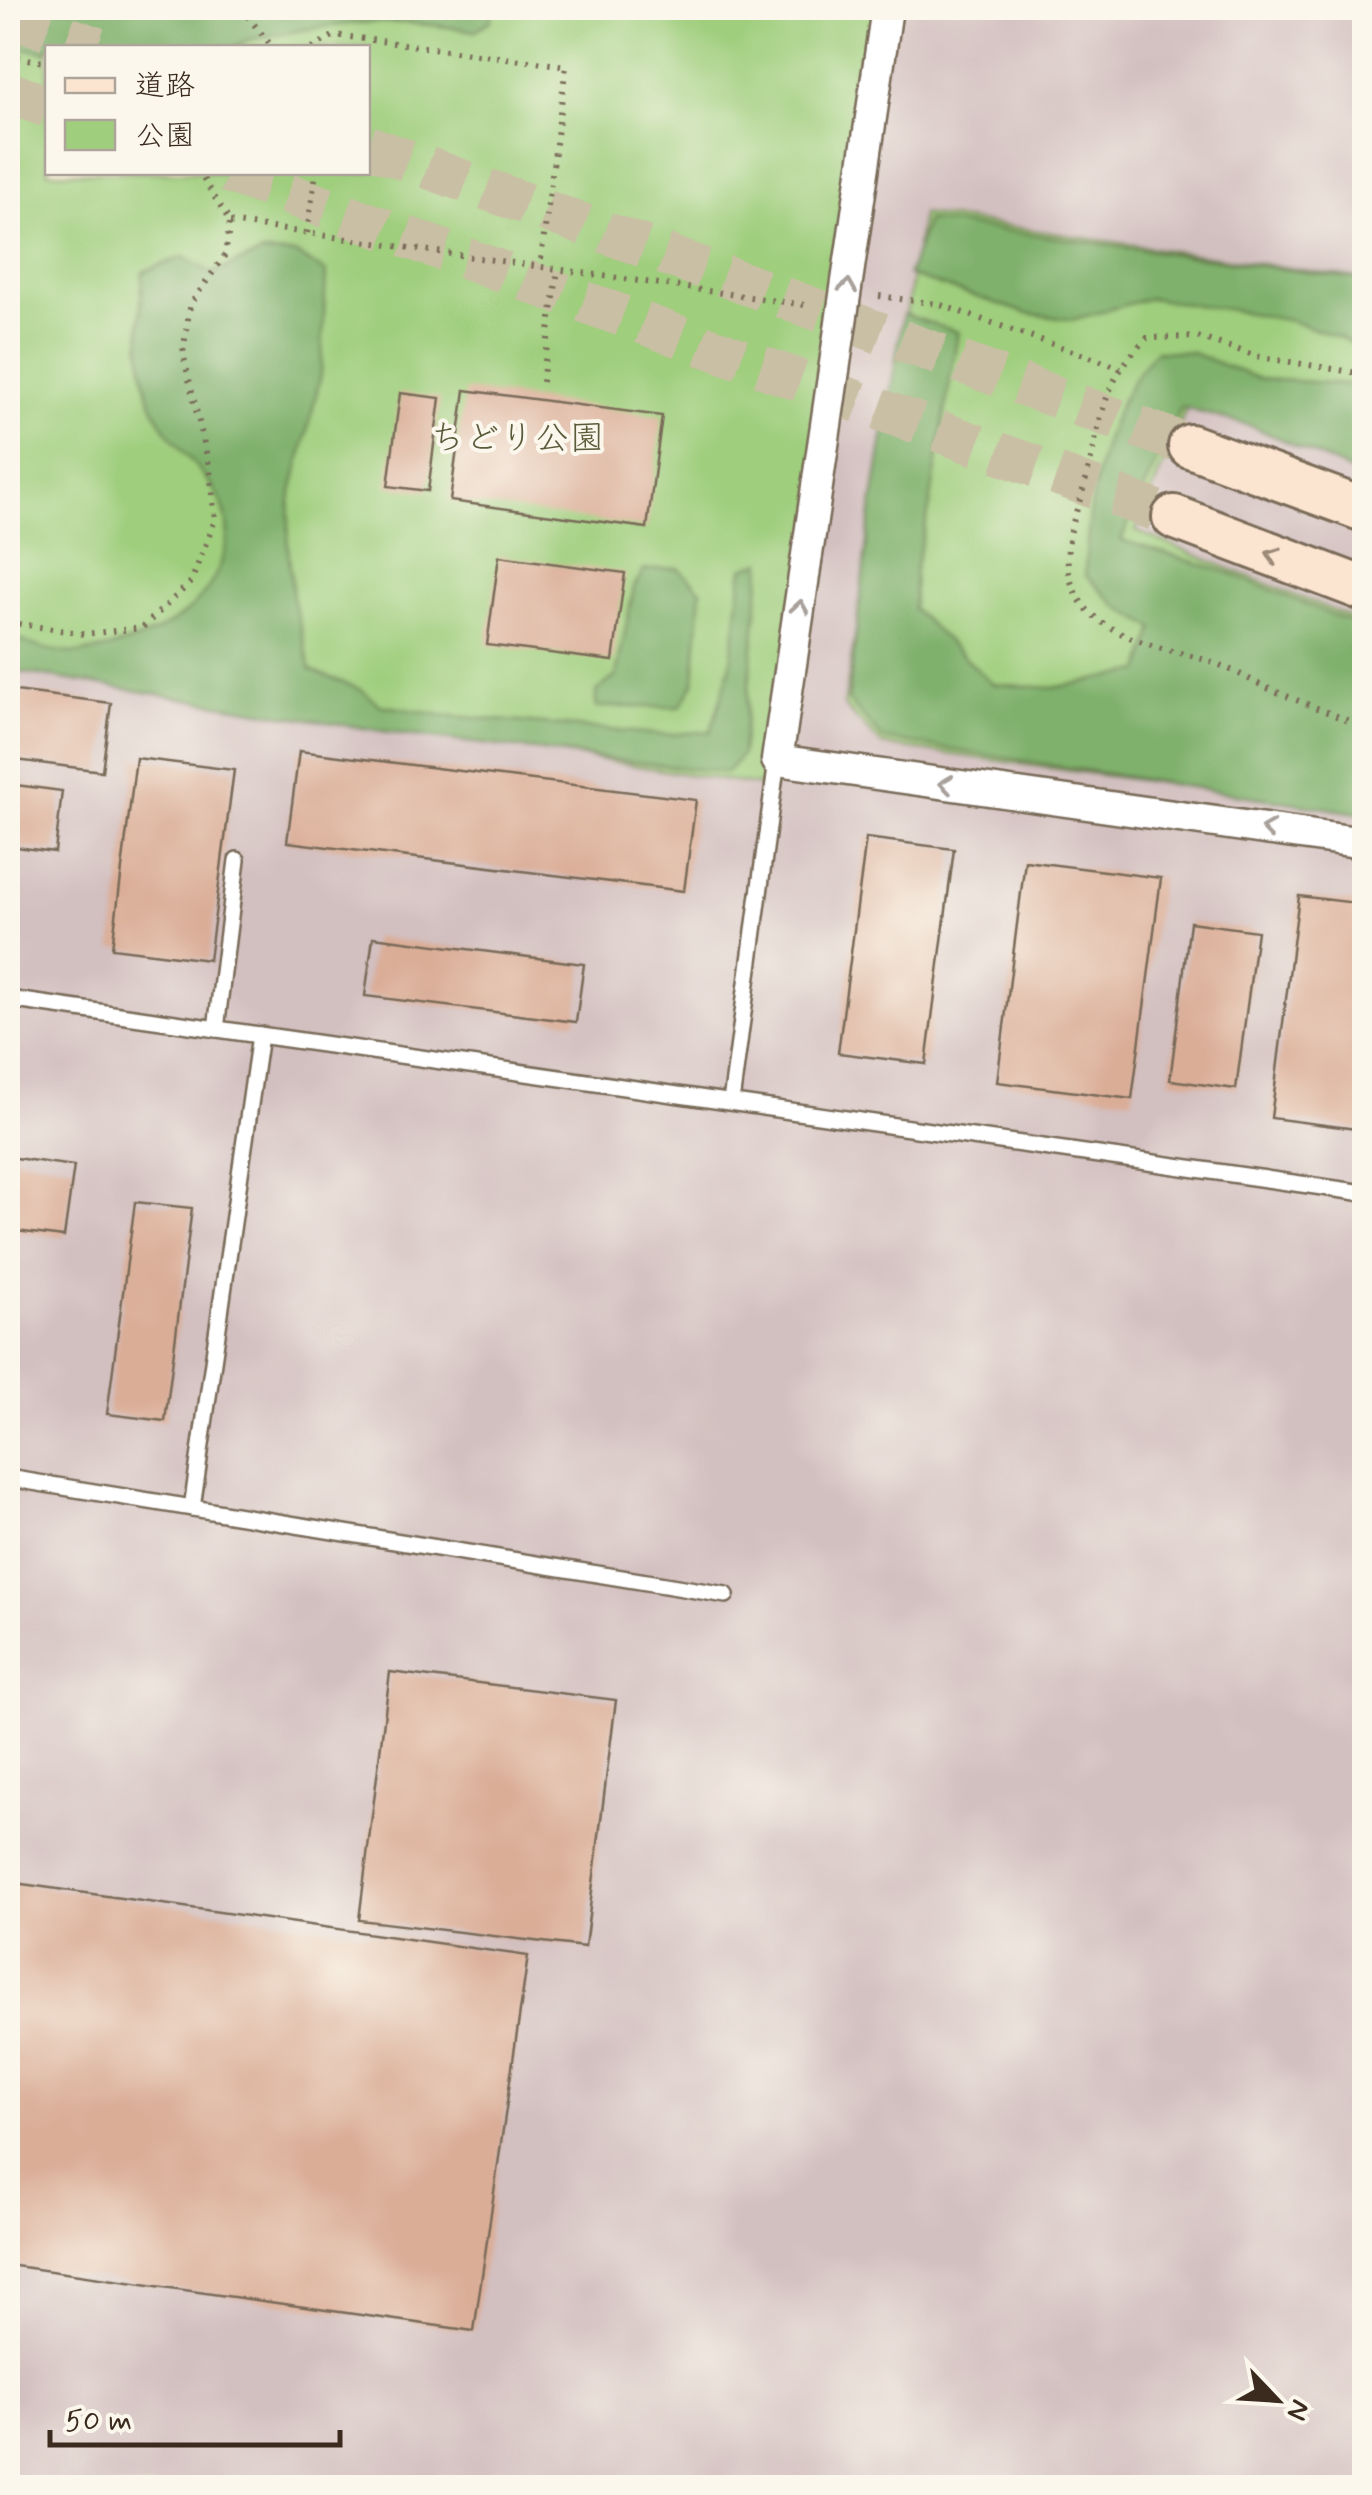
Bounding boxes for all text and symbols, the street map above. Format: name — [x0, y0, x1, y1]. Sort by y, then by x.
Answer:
legend — [45, 45, 370, 175]
text: 道路 — [135, 67, 195, 106]
text: 公園 — [135, 117, 195, 156]
one-way arrow — [837, 278, 858, 294]
park label: ちどり公園 — [429, 416, 605, 462]
one-way arrow — [1266, 546, 1283, 567]
one-way arrow — [789, 599, 810, 616]
one-way arrow — [938, 774, 954, 795]
one-way arrow — [1260, 820, 1276, 841]
north arrow — [1227, 2350, 1327, 2450]
scale bar — [50, 2385, 340, 2447]
text: N — [1277, 2393, 1318, 2426]
text: 50 m — [65, 2402, 132, 2441]

